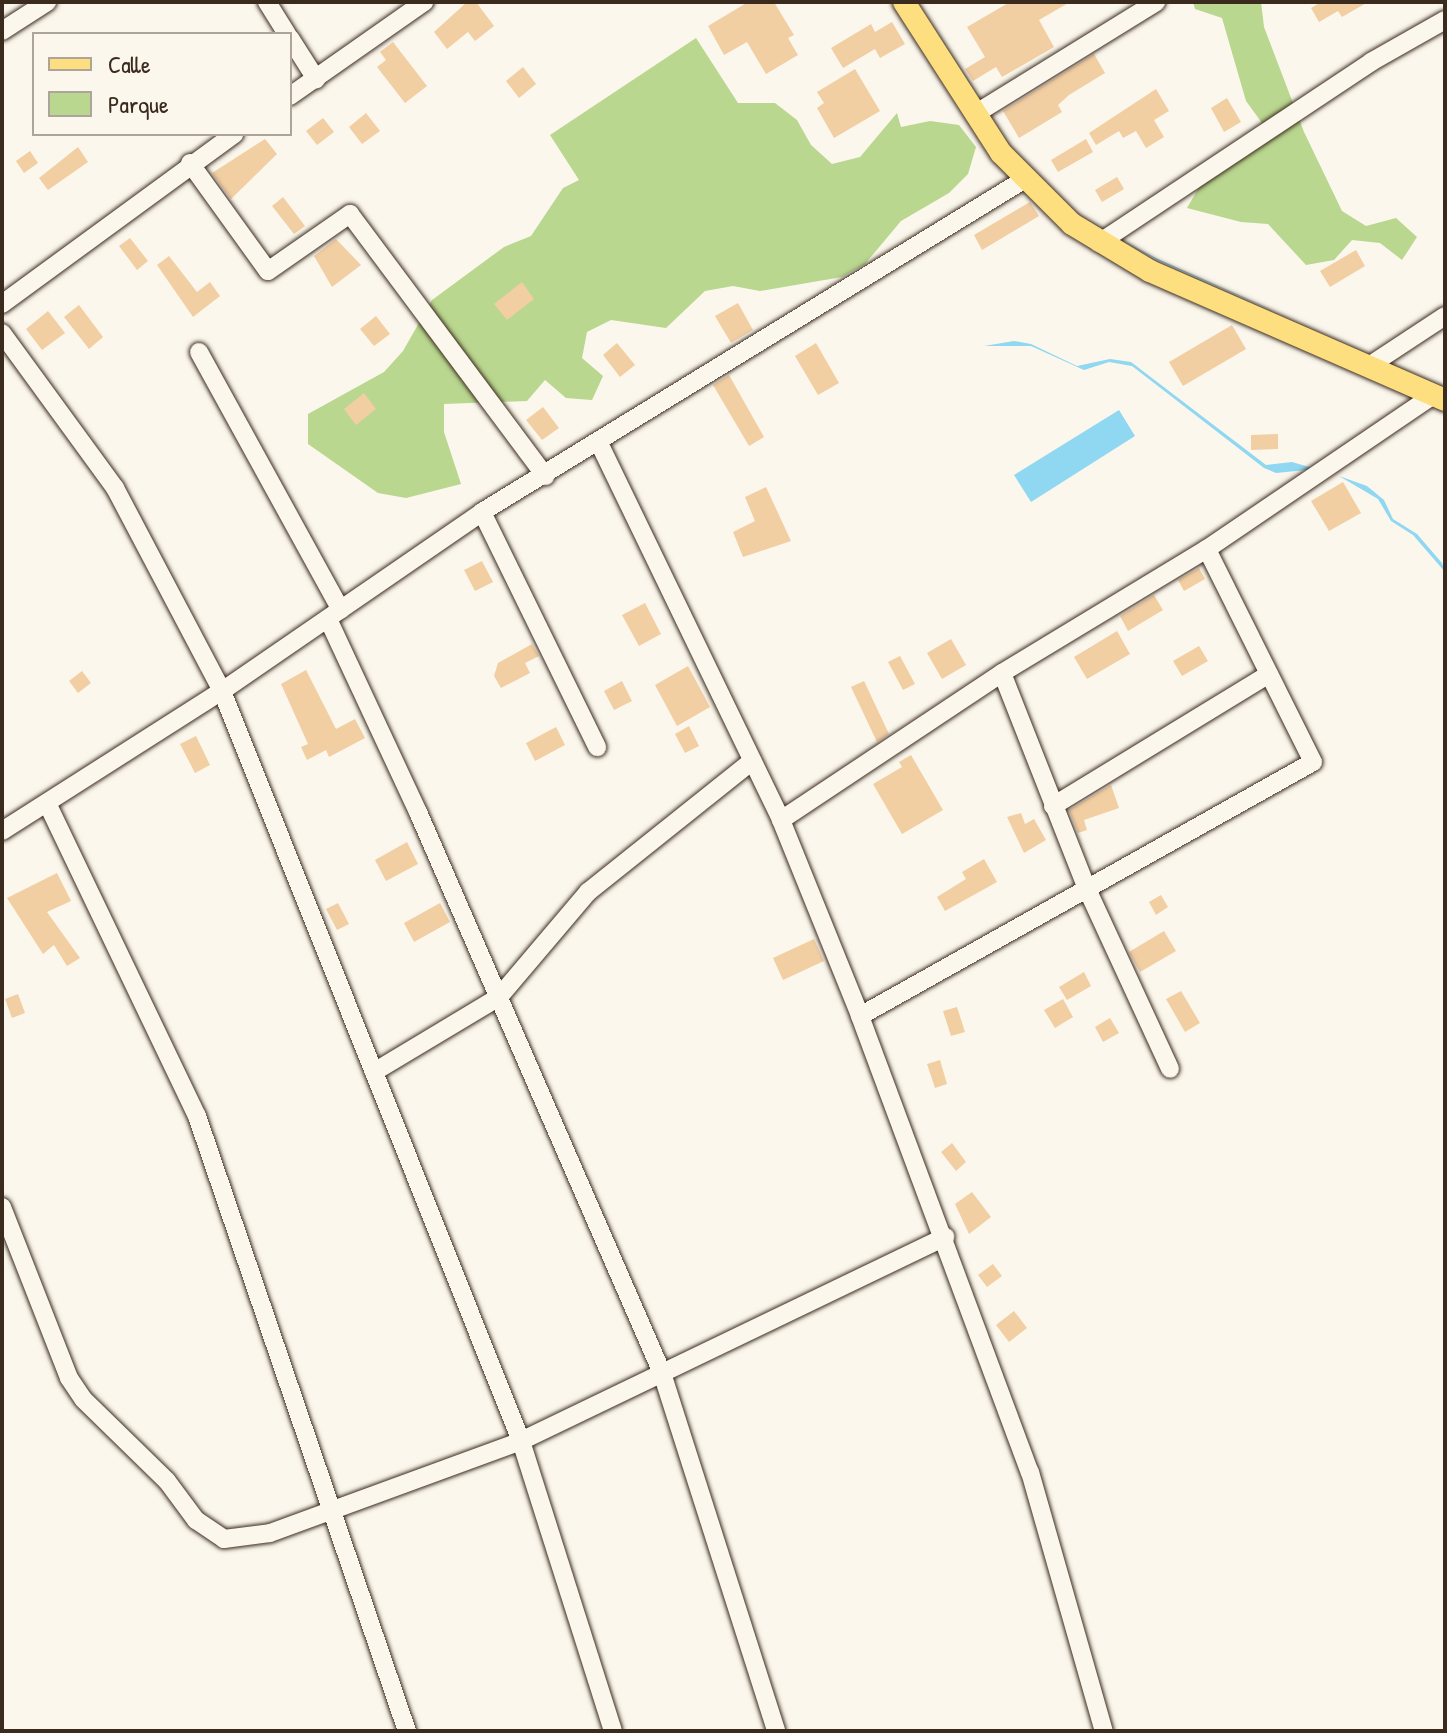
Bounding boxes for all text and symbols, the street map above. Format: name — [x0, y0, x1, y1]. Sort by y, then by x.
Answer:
legend — [32, 32, 292, 136]
text: Calle — [108, 48, 150, 80]
text: Parque — [108, 88, 168, 120]

